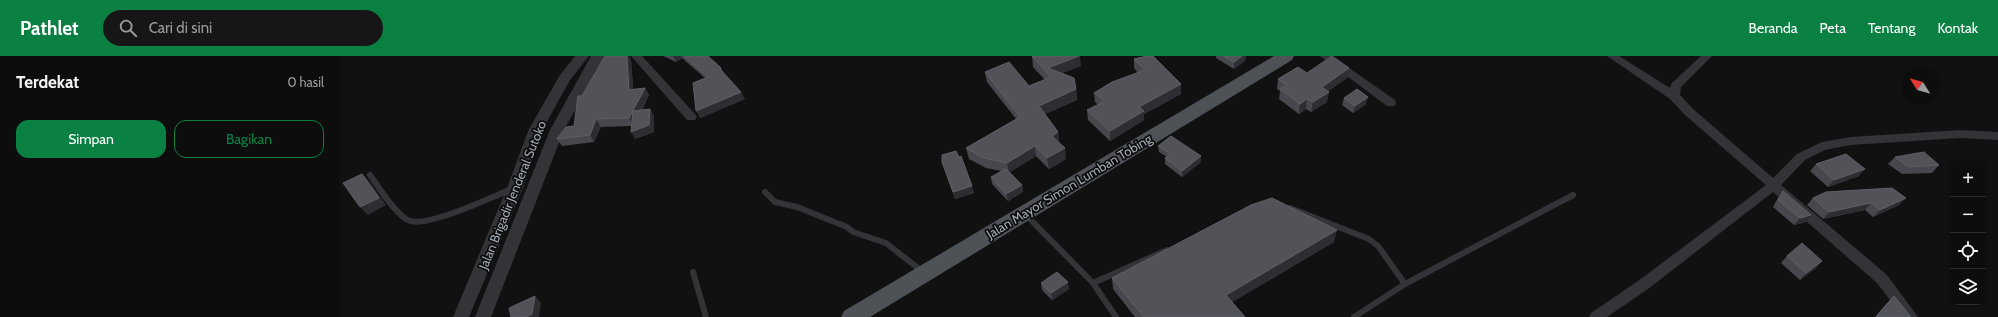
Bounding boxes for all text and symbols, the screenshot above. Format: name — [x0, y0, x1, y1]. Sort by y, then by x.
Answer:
search box — [103, 10, 383, 46]
text: Pathlet — [20, 17, 79, 40]
icon: search — [117, 17, 139, 39]
text: Cari di sini — [149, 19, 212, 37]
text: Beranda — [1749, 19, 1798, 37]
text: Peta — [1820, 19, 1846, 37]
text: Tentang — [1868, 19, 1915, 37]
text: Kontak — [1937, 19, 1978, 37]
north arrow — [1902, 68, 1938, 104]
text: Terdekat — [16, 72, 79, 92]
text: 0 hasil — [288, 74, 324, 90]
street label: Jalan Brigadir Jenderal Sutoko — [474, 118, 549, 273]
button: Simpan — [16, 120, 166, 158]
button: Bagikan — [174, 120, 324, 158]
street label: Jalan Mayor Simon Lumban Tobing — [983, 130, 1155, 242]
map controls — [1950, 161, 1986, 305]
button: + — [1950, 161, 1986, 197]
button: − — [1950, 197, 1986, 233]
button: locate — [1950, 233, 1986, 269]
button: layers — [1950, 269, 1986, 305]

